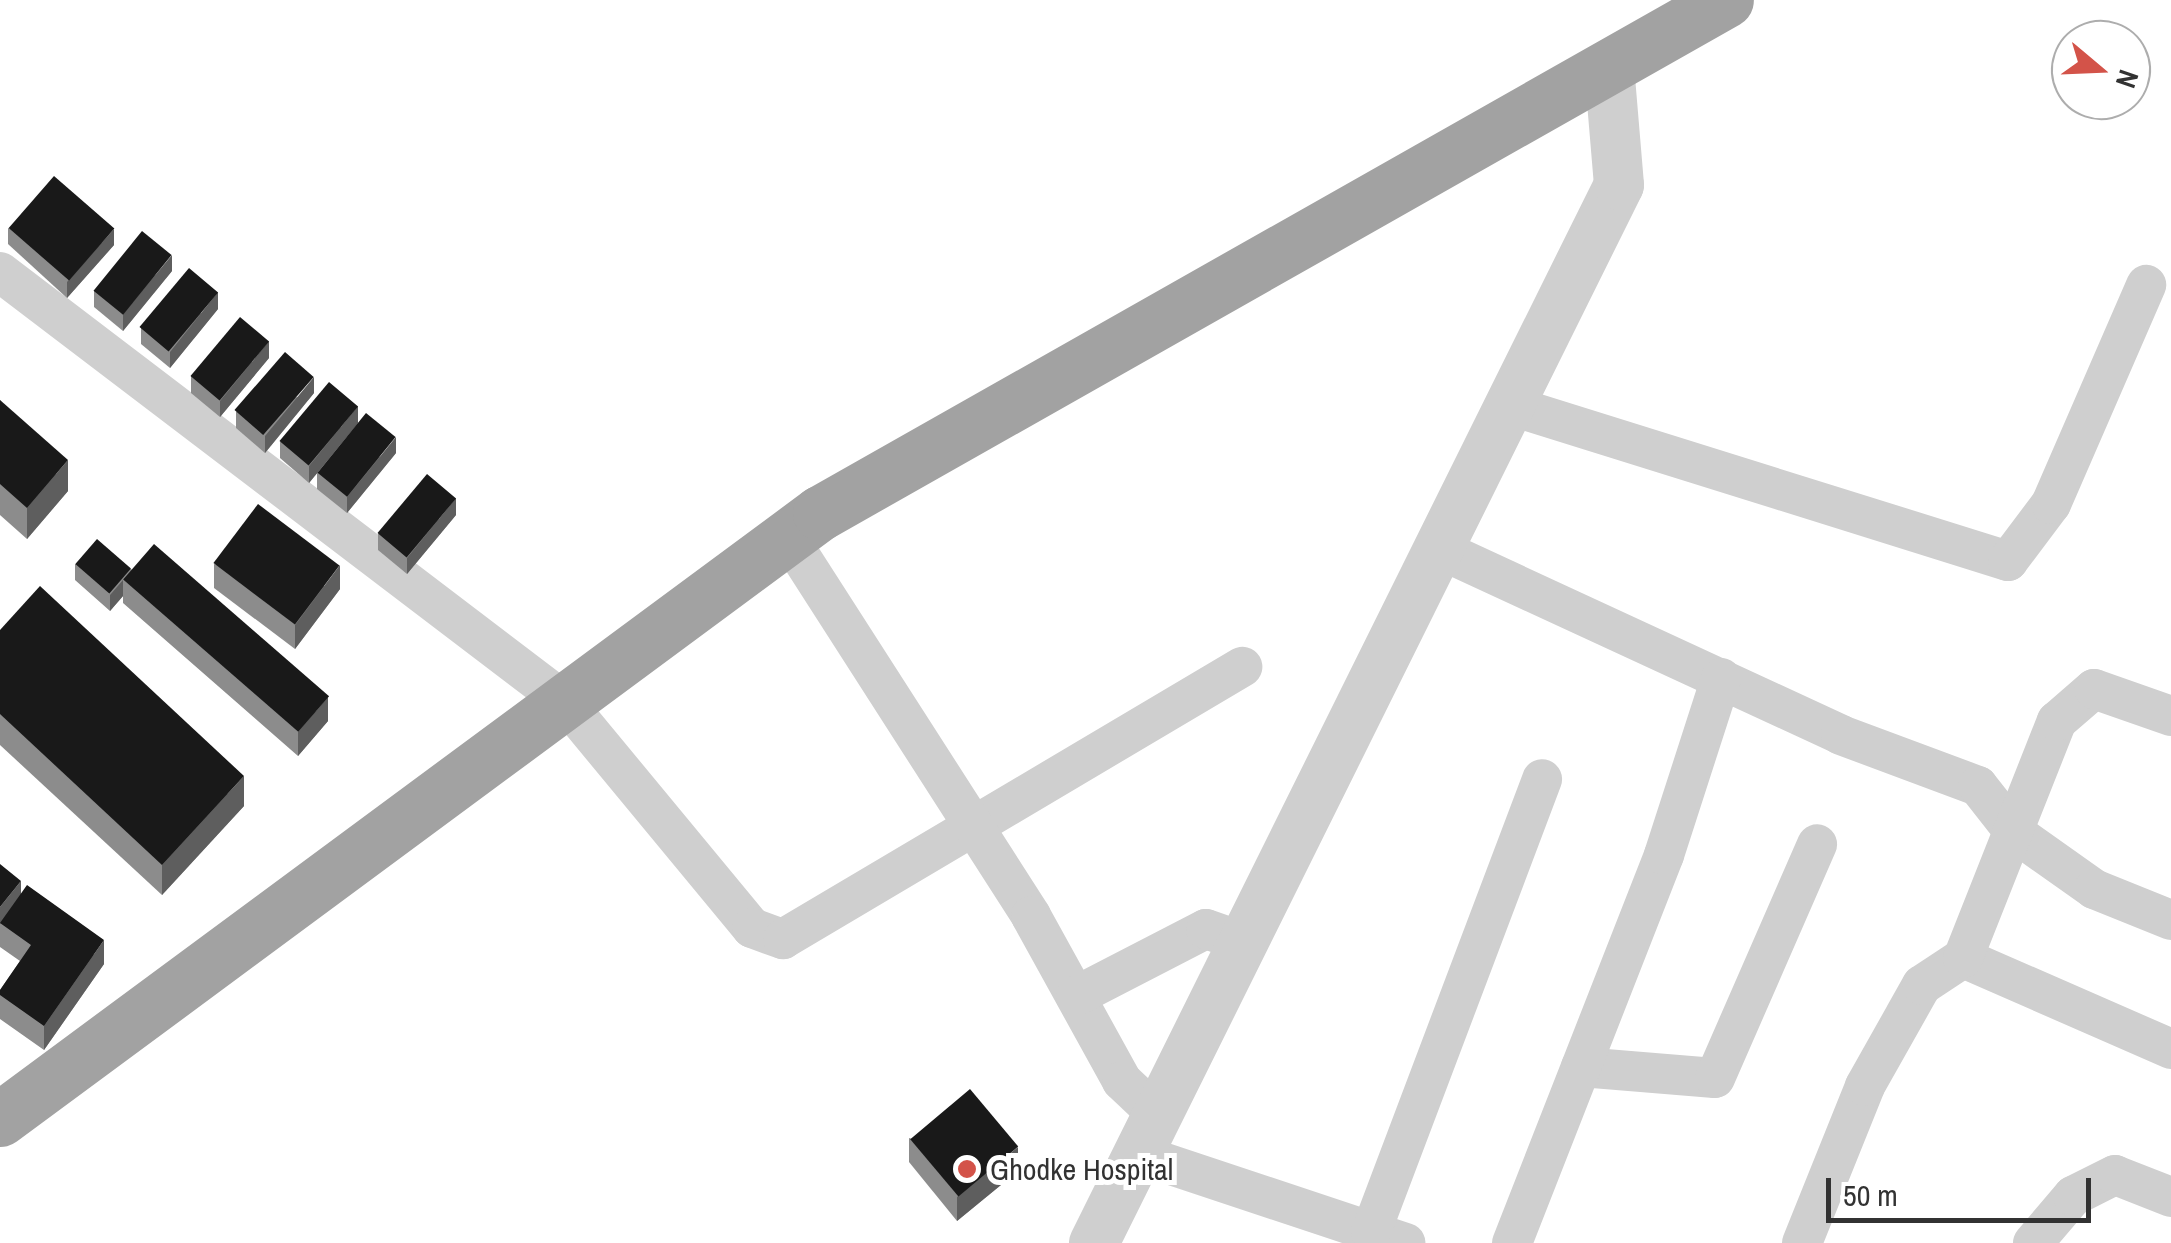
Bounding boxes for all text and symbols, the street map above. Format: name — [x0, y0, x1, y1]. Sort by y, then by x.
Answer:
north arrow — [2051, 20, 2151, 120]
text: N — [2107, 65, 2148, 93]
place label: Ghodke Hospital — [990, 1151, 1173, 1187]
marker: Ghodke Hospital — [954, 1156, 980, 1182]
scale bar — [1831, 1158, 2096, 1220]
text: 50 m — [1843, 1175, 1898, 1215]

